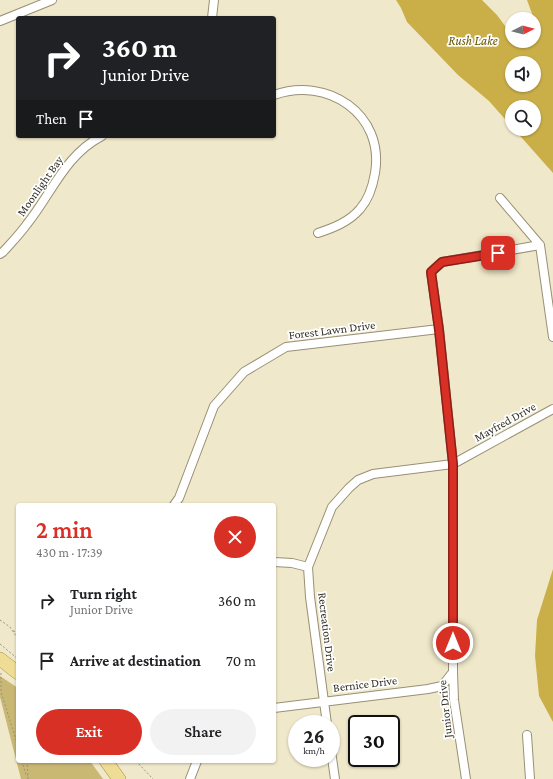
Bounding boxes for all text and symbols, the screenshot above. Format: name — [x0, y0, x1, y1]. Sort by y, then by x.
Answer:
north arrow — [505, 12, 541, 48]
map controls — [505, 12, 541, 136]
icon: right — [36, 32, 88, 84]
text: 360 m — [102, 32, 177, 63]
water label: Rush Lake — [448, 33, 498, 48]
button: sound — [505, 56, 541, 92]
text: Junior Drive — [102, 65, 189, 85]
button: search — [505, 100, 541, 136]
icon: arrive — [75, 108, 97, 130]
text: Then — [36, 111, 67, 127]
street label: Moonlight Bay — [14, 153, 66, 219]
pin — [481, 236, 515, 270]
icon: arrive — [487, 242, 509, 264]
street label: Forest Lawn Drive — [288, 318, 376, 342]
street label: Mayfred Drive — [472, 399, 538, 445]
text: 2 min — [36, 516, 93, 543]
button: close — [214, 516, 256, 558]
text: 430 m · 17:39 — [36, 545, 103, 560]
text: Turn right — [70, 586, 137, 602]
icon: right — [36, 590, 58, 612]
street label: Recreation Drive — [315, 592, 339, 672]
text: 360 m — [218, 593, 256, 609]
text: Junior Drive — [70, 602, 133, 617]
position arrow — [432, 622, 474, 664]
icon: arrive — [36, 650, 58, 672]
text: Arrive at destination — [70, 653, 201, 669]
text: 70 m — [226, 653, 256, 669]
street label: Bernice Drive — [332, 673, 398, 695]
street label: Junior Drive — [435, 679, 455, 740]
button: Exit — [36, 709, 142, 755]
button: Share — [150, 709, 256, 755]
speed limit sign: 30 — [348, 715, 400, 767]
text: 26 — [303, 725, 325, 747]
text: km/h — [303, 745, 325, 756]

